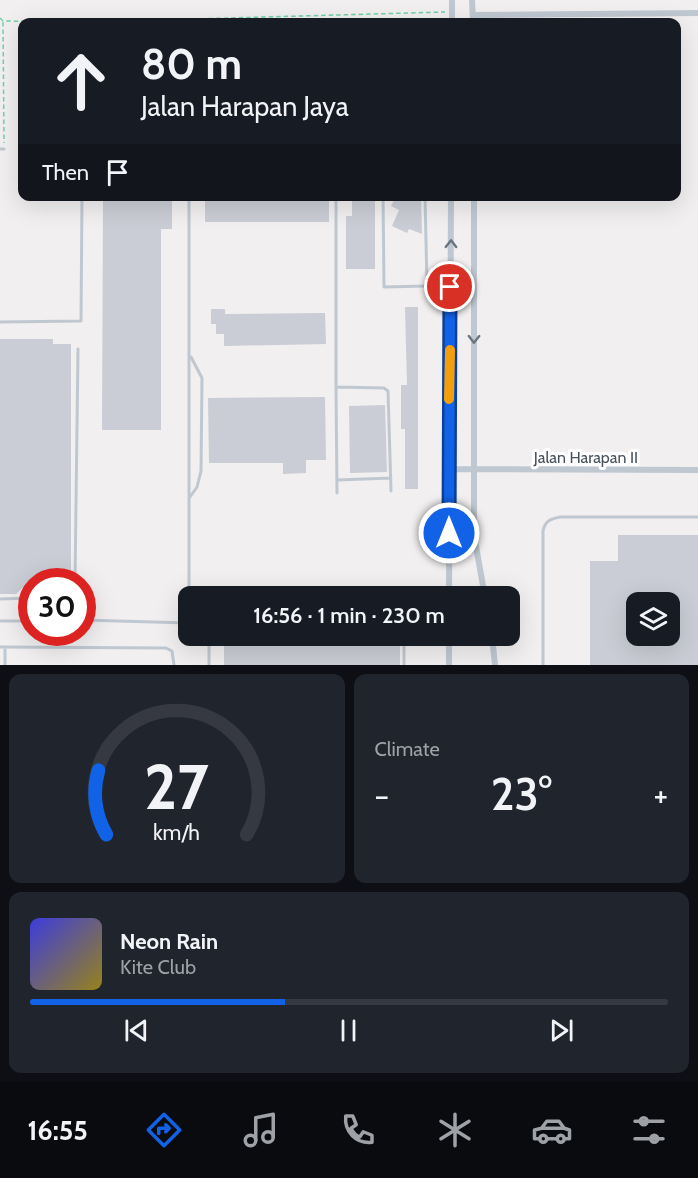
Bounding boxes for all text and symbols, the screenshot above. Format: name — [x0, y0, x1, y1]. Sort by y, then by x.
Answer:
text: 80 m — [141, 38, 242, 90]
icon: ahead — [42, 42, 120, 120]
text: Jalan Harapan Jaya — [141, 90, 349, 123]
icon: arrive — [101, 156, 134, 189]
text: Then — [42, 159, 89, 186]
one-way arrow — [445, 239, 457, 248]
pin — [424, 261, 475, 312]
icon: arrive — [433, 270, 466, 303]
one-way arrow — [468, 334, 480, 343]
street label: Jalan Harapan II — [533, 448, 638, 467]
position arrow — [417, 501, 481, 565]
speed limit sign: 30 — [18, 568, 96, 646]
map controls — [626, 592, 680, 646]
button: layers — [626, 592, 680, 646]
text: 16:56 · 1 min · 230 m — [253, 602, 445, 629]
text: Climate — [375, 737, 440, 761]
text: 27 — [144, 749, 209, 825]
text: 23° — [491, 767, 552, 821]
text: − — [375, 775, 389, 815]
text: + — [653, 775, 668, 815]
text: km/h — [153, 820, 200, 846]
text: Neon Rain — [120, 928, 218, 955]
text: Kite Club — [120, 955, 196, 979]
icon: previous — [120, 1014, 153, 1047]
icon: pause — [332, 1014, 365, 1047]
icon: next — [545, 1014, 578, 1047]
icon: directions — [143, 1109, 185, 1151]
icon: music — [240, 1109, 282, 1151]
icon: phone — [337, 1109, 379, 1151]
icon: climate — [434, 1109, 476, 1151]
icon: car — [531, 1109, 573, 1151]
icon: filters — [628, 1109, 670, 1151]
text: 16:55 — [28, 1114, 88, 1147]

